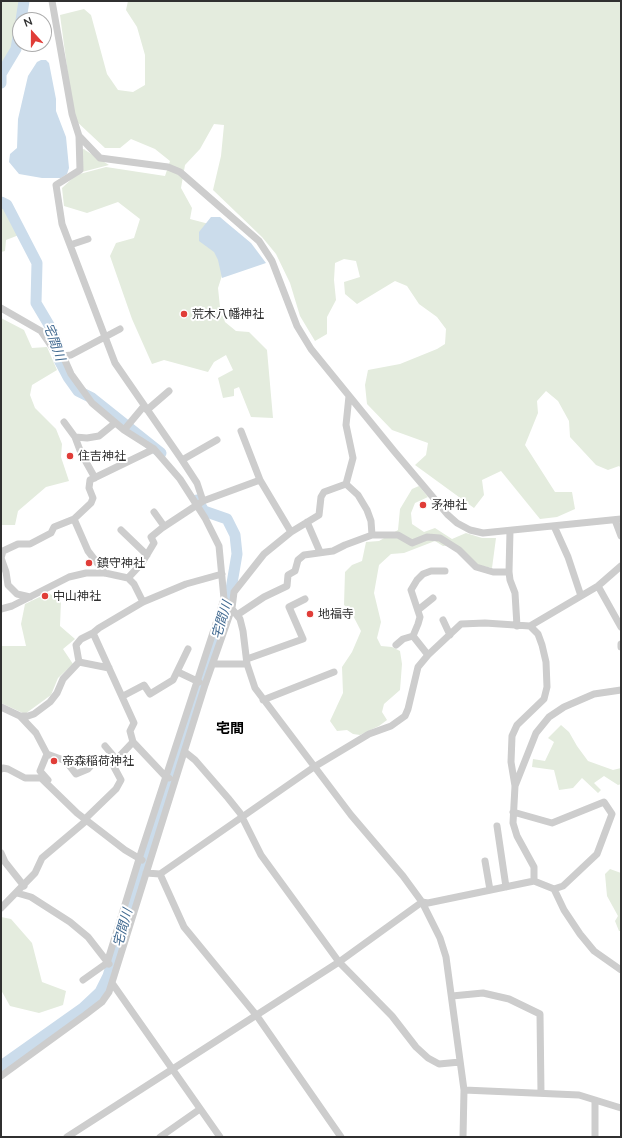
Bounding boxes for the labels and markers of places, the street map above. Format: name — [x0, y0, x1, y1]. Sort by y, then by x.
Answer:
place label: 荒木八幡神社 — [192, 307, 264, 321]
marker: 荒木八幡神社 — [179, 309, 189, 319]
place label: 住吉神社 — [78, 449, 126, 463]
marker: 住吉神社 — [65, 451, 75, 461]
place label: 矛神社 — [431, 498, 467, 512]
marker: 矛神社 — [418, 500, 428, 510]
place label: 鎮守神社 — [97, 556, 145, 570]
marker: 鎮守神社 — [84, 558, 94, 568]
place label: 中山神社 — [53, 589, 101, 603]
marker: 中山神社 — [40, 591, 50, 601]
place label: 地福寺 — [318, 607, 354, 621]
marker: 地福寺 — [305, 609, 315, 619]
place label: 帝森稲荷神社 — [62, 754, 134, 768]
marker: 帝森稲荷神社 — [49, 756, 59, 766]

